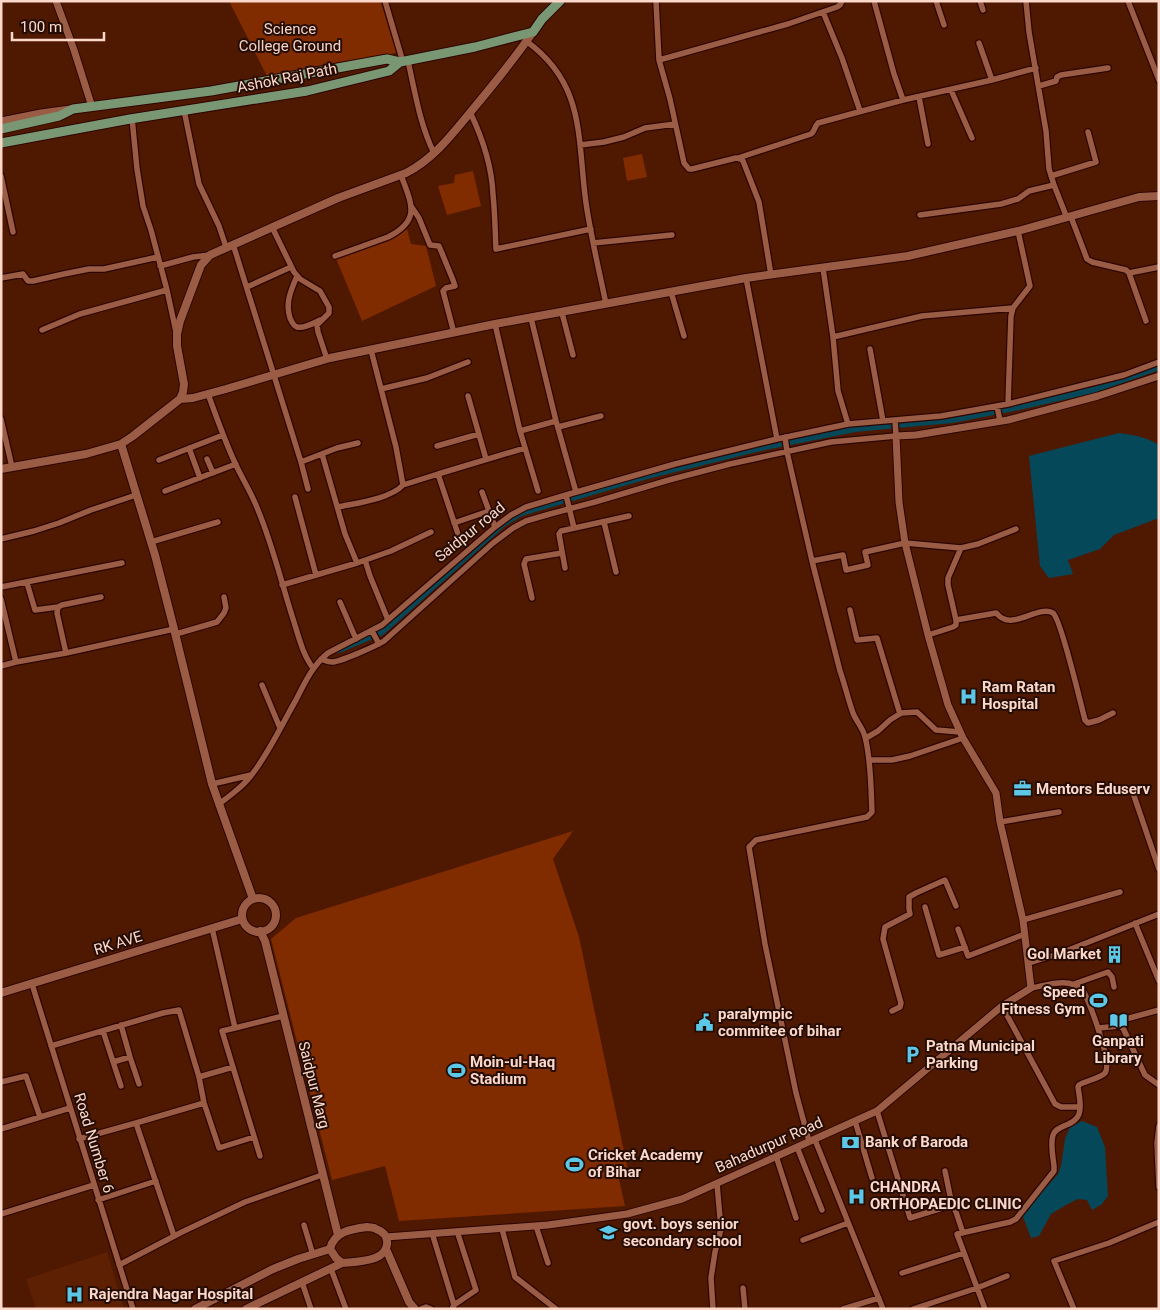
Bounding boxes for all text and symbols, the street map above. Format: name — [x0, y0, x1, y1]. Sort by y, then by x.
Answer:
scale bar — [12, 10, 105, 42]
text: 100 m — [20, 18, 62, 36]
park label: Science College Ground — [239, 20, 341, 55]
street label: Ashok Raj Path — [236, 60, 338, 96]
street label: Saidpur road — [431, 498, 509, 566]
place label: Ram Ratan Hospital — [982, 678, 1056, 713]
hospital icon: Ram Ratan Hospital — [958, 686, 978, 706]
office icon: Mentors Eduserv — [1012, 779, 1032, 799]
place label: Mentors Eduserv — [1036, 780, 1150, 798]
street label: RK AVE — [92, 927, 145, 959]
building icon: Gol Market — [1105, 944, 1125, 964]
place label: Gol Market — [1027, 945, 1101, 963]
place label: Speed Fitness Gym — [1001, 983, 1085, 1018]
sports icon: Speed Fitness Gym — [1089, 991, 1109, 1011]
place label: paralympic commitee of bihar — [718, 1005, 842, 1040]
library icon: Ganpati Library — [1108, 1010, 1128, 1030]
public building icon: paralympic commitee of bihar — [694, 1013, 714, 1033]
place label: Ganpati Library — [1092, 1032, 1144, 1067]
place label: Patna Municipal Parking — [926, 1037, 1035, 1072]
street label: Saidpur Marg — [294, 1040, 334, 1130]
parking icon: Patna Municipal Parking — [902, 1045, 922, 1065]
place label: Moin-ul-Haq Stadium — [470, 1053, 555, 1088]
sports icon: Moin-ul-Haq Stadium — [446, 1061, 466, 1081]
street label: Road Number 6 — [70, 1091, 118, 1195]
street label: Bahadurpur Road — [713, 1113, 825, 1177]
bank icon: Bank of Baroda — [841, 1132, 861, 1152]
place label: Bank of Baroda — [865, 1133, 968, 1151]
place label: Cricket Academy of Bihar — [588, 1146, 703, 1181]
sports icon: Cricket Academy of Bihar — [564, 1154, 584, 1174]
place label: CHANDRA ORTHOPAEDIC CLINIC — [870, 1178, 1022, 1213]
hospital icon: CHANDRA ORTHOPAEDIC CLINIC — [846, 1186, 866, 1206]
place label: govt. boys senior secondary school — [623, 1215, 742, 1250]
school or university icon: govt. boys senior secondary school — [599, 1223, 619, 1243]
hospital icon: Rajendra Nagar Hospital — [65, 1284, 85, 1304]
place label: Rajendra Nagar Hospital — [89, 1285, 253, 1303]

